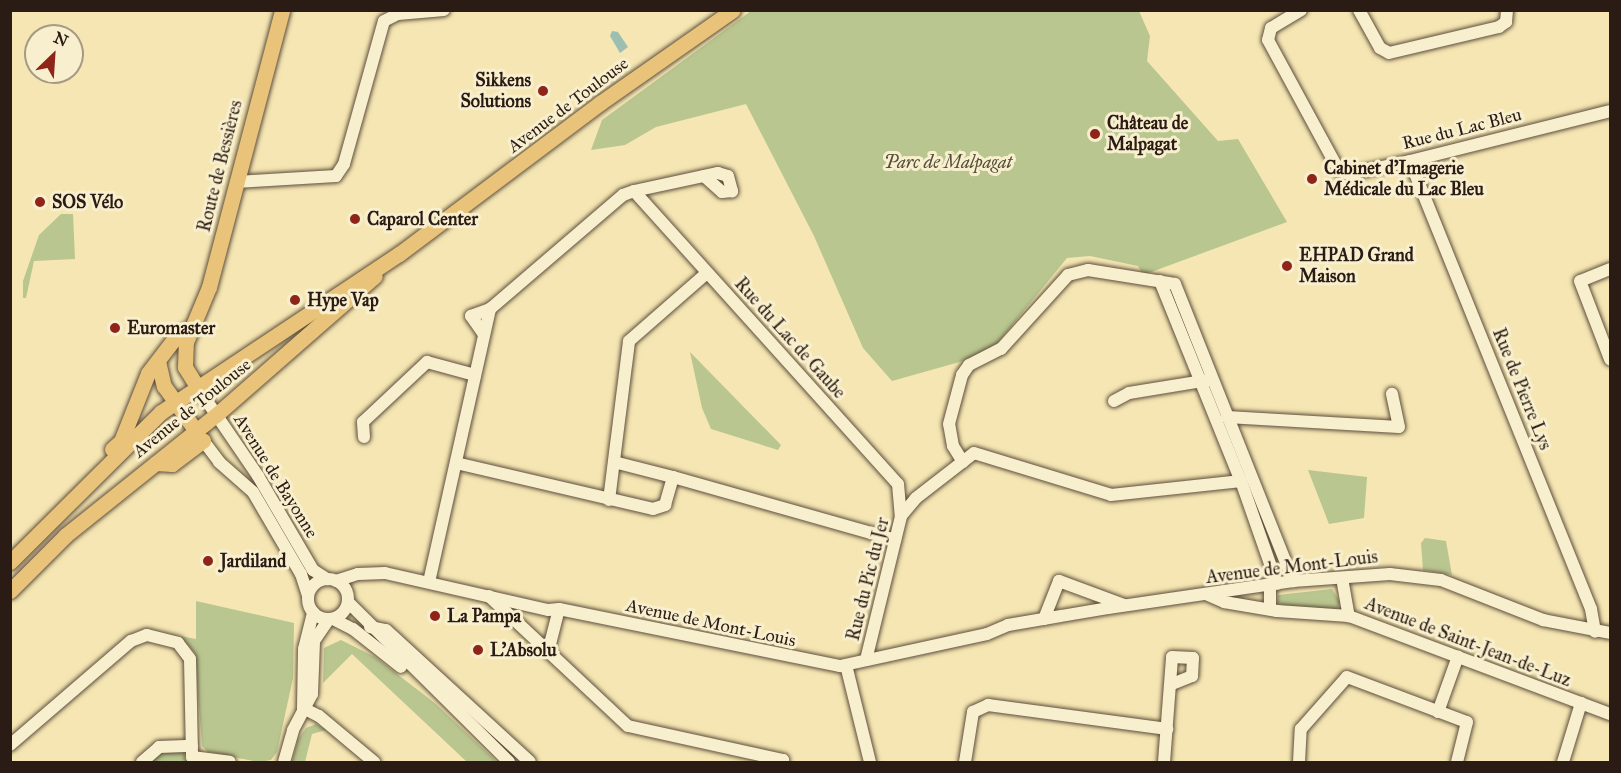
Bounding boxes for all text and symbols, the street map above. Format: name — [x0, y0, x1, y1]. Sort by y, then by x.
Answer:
north arrow — [24, 24, 84, 84]
text: N — [51, 28, 71, 51]
street label: Avenue de Toulouse — [503, 53, 633, 157]
place label: Sikkens Solutions — [460, 70, 531, 112]
marker: Sikkens Solutions — [536, 84, 550, 98]
street label: Route de Bessières — [193, 98, 247, 234]
street label: Rue du Lac Bleu — [1400, 104, 1524, 154]
place label: Château de Malpagat — [1107, 113, 1188, 156]
marker: Château de Malpagat — [1088, 127, 1102, 141]
park label: Parc de Malpagat — [884, 151, 1012, 173]
place label: Cabinet d'Imagerie Médicale du Lac Bleu — [1324, 158, 1484, 201]
marker: Cabinet d'Imagerie Médicale du Lac Bleu — [1305, 172, 1319, 186]
place label: SOS Vélo — [52, 191, 123, 213]
marker: SOS Vélo — [33, 195, 47, 209]
place label: Caparol Center — [367, 208, 478, 230]
marker: Caparol Center — [348, 212, 362, 226]
place label: EHPAD Grand Maison — [1299, 245, 1414, 288]
marker: EHPAD Grand Maison — [1280, 259, 1294, 273]
street label: Rue du Lac de Gaube — [730, 273, 850, 403]
place label: Hype Vap — [307, 289, 379, 311]
marker: Hype Vap — [288, 293, 302, 307]
place label: Euromaster — [127, 317, 215, 339]
marker: Euromaster — [108, 321, 122, 335]
street label: Rue de Pierre Lys — [1488, 325, 1556, 453]
street label: Avenue de Toulouse — [129, 354, 255, 462]
street label: Avenue de Bayonne — [229, 410, 323, 542]
street label: Rue du Pic du Jer — [842, 515, 894, 643]
street label: Avenue de Mont-Louis — [1205, 546, 1379, 588]
place label: Jardiland — [220, 550, 286, 572]
marker: Jardiland — [201, 554, 215, 568]
street label: Avenue de Saint-Jean-de-Luz — [1362, 593, 1574, 691]
street label: Avenue de Mont-Louis — [624, 594, 798, 652]
place label: La Pampa — [447, 605, 521, 627]
marker: La Pampa — [428, 609, 442, 623]
place label: L'Absolu — [490, 639, 556, 661]
marker: L'Absolu — [471, 643, 485, 657]

